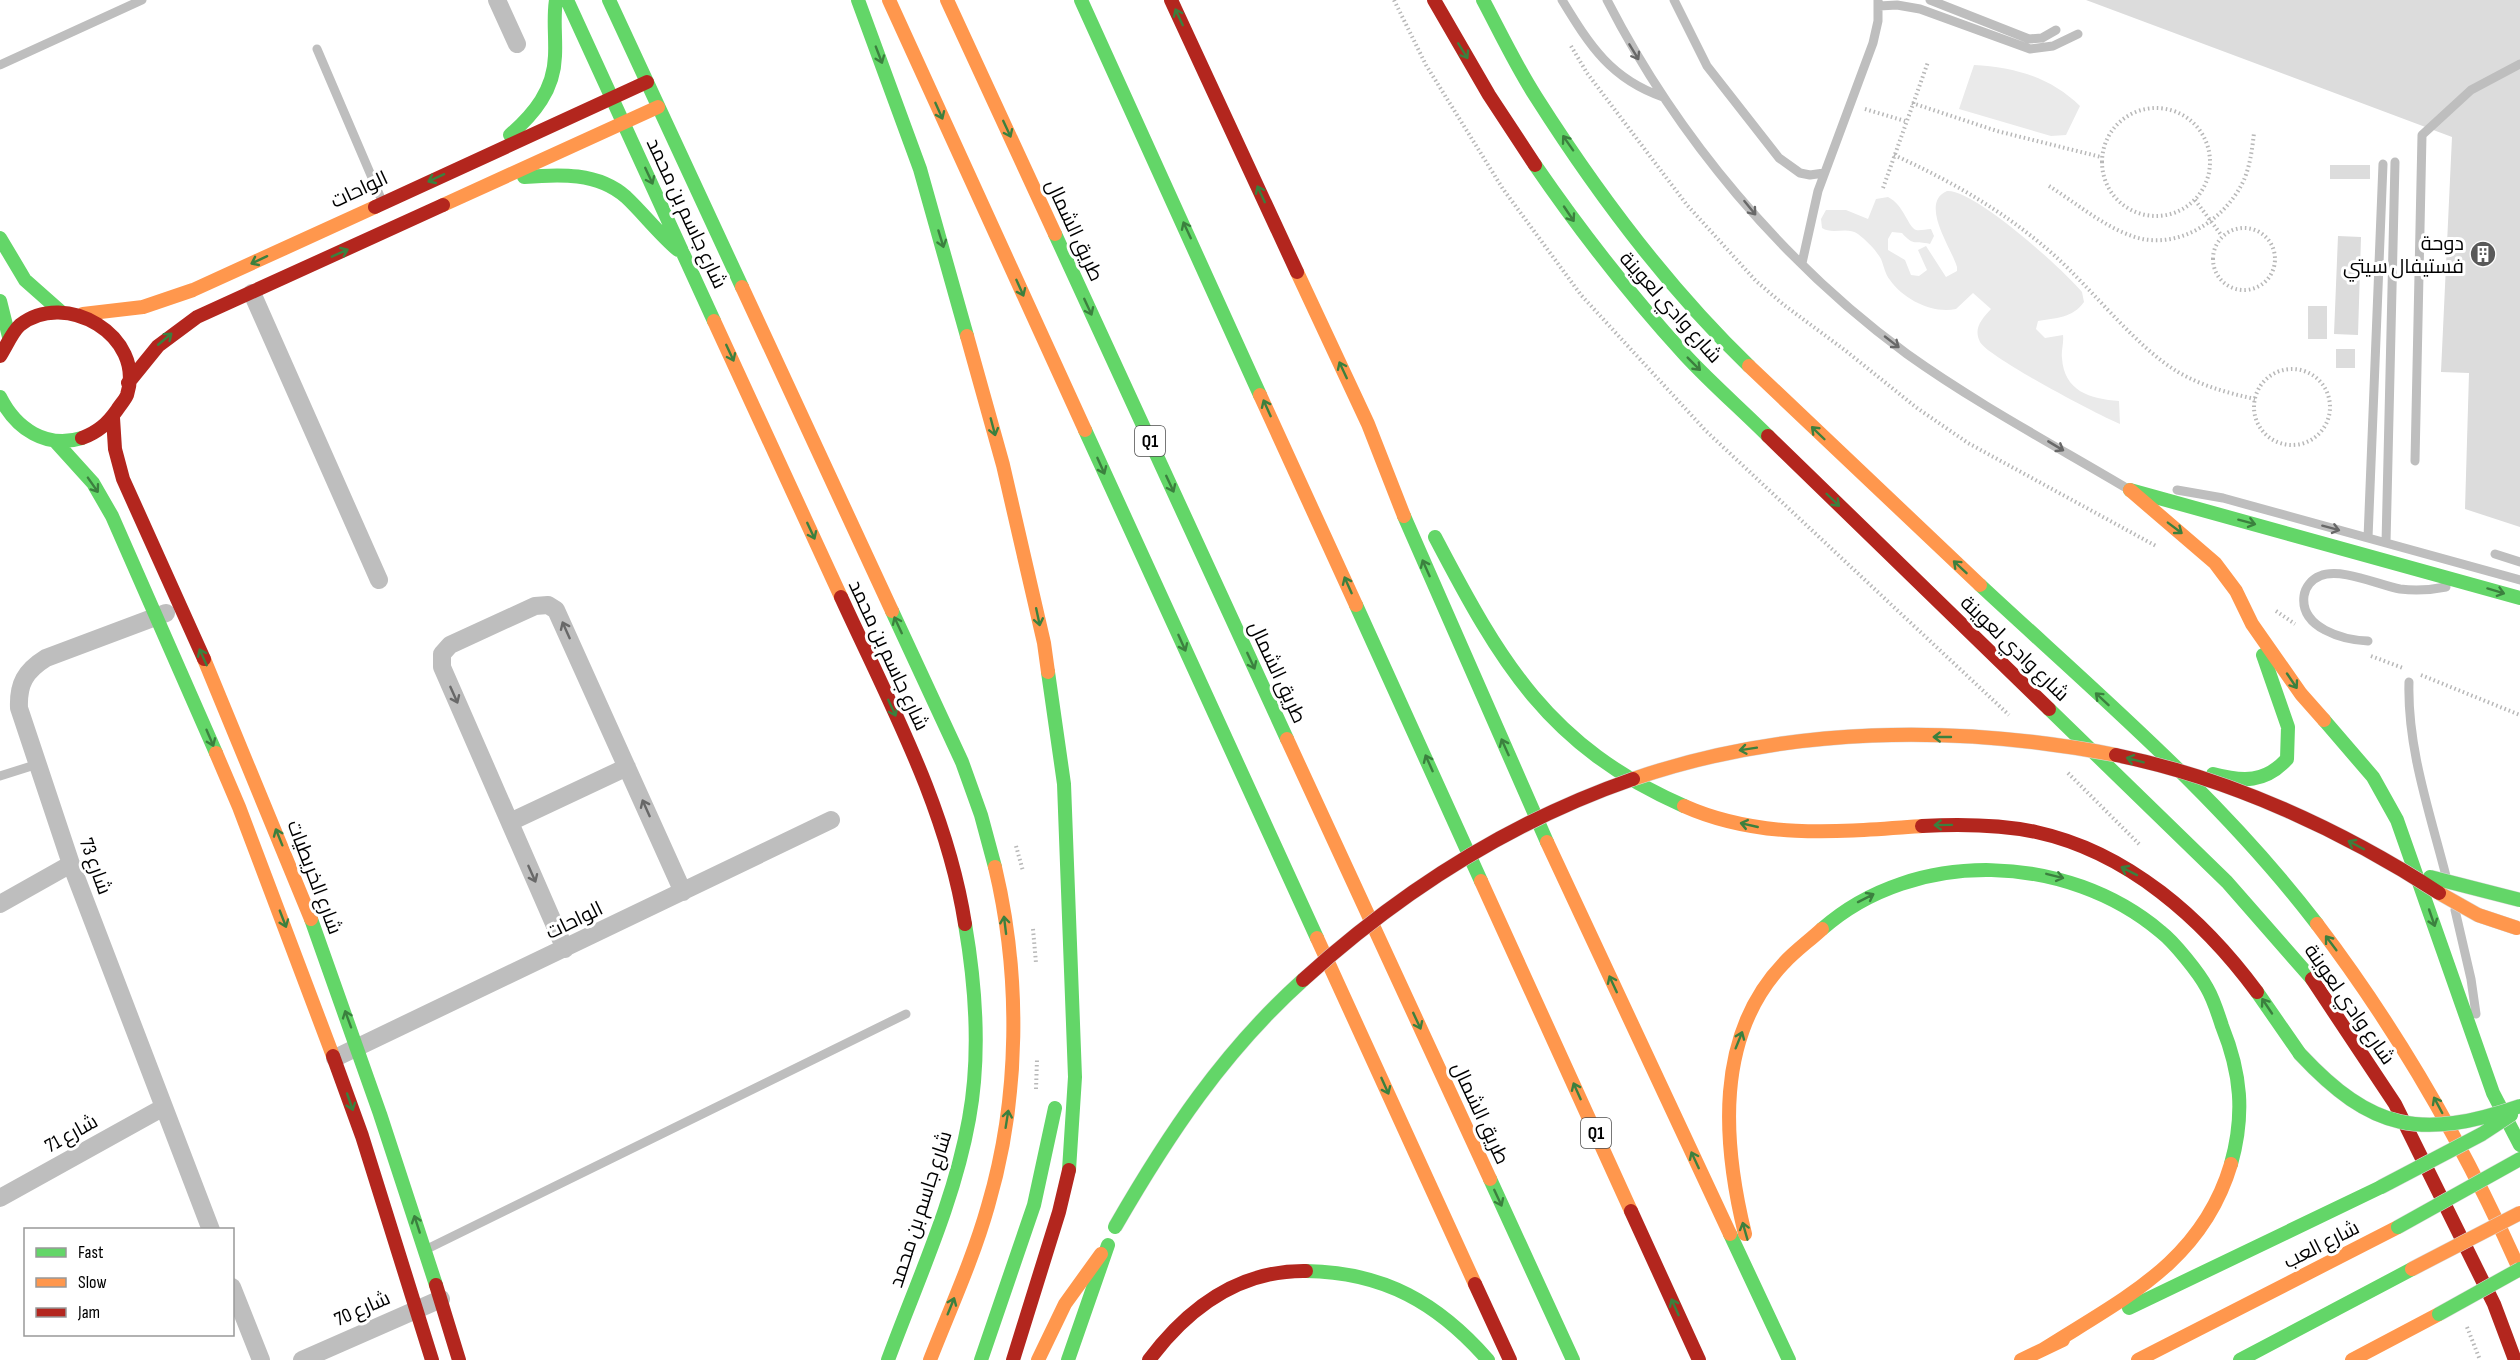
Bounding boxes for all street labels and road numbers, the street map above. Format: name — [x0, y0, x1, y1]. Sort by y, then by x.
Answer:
street label: شارع جاسم بن محمد — [640, 134, 732, 293]
street label: الواحات — [327, 166, 392, 214]
street label: طريق الشمال — [1040, 176, 1108, 285]
street label: شارع وادي لعوينة — [1612, 247, 1727, 370]
road number: Q1 — [1135, 426, 1165, 456]
street label: شارع جاسم بن محمد — [842, 576, 934, 735]
street label: شارع وادي لعوينة — [1953, 591, 2074, 709]
street label: طريق الشمال — [1243, 618, 1311, 727]
street label: شارع الخريطيات — [280, 817, 347, 938]
street label: شارع 73 — [73, 835, 116, 898]
street label: الواحات — [542, 897, 607, 945]
street label: شارع وادي لعوينة — [2296, 940, 2400, 1071]
street label: طريق الشمال — [1446, 1059, 1514, 1168]
street label: شارع 71 — [41, 1110, 103, 1159]
road number: Q1 — [1581, 1118, 1611, 1148]
street label: شارع جاسم بن محمد — [884, 1128, 959, 1291]
street label: شارع العب — [2280, 1216, 2364, 1275]
street label: شارع 70 — [331, 1286, 395, 1333]

